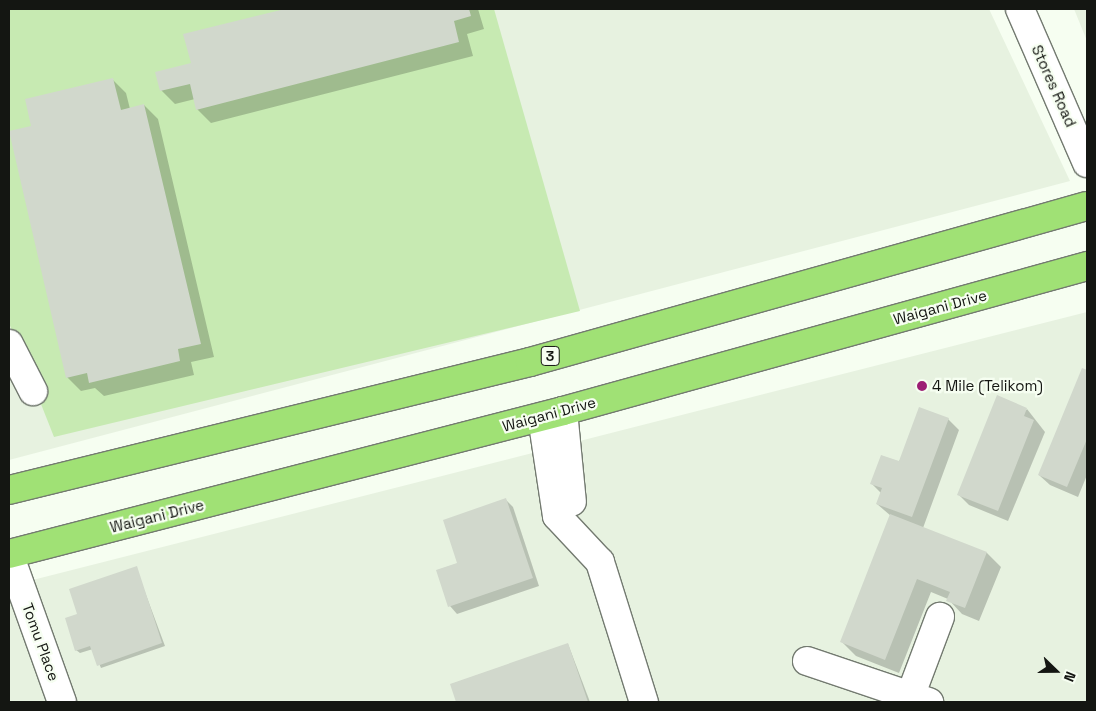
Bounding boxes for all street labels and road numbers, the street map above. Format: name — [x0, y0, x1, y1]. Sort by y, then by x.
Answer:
street label: Stores Road — [1028, 42, 1080, 130]
street label: Waigani Drive — [891, 286, 989, 328]
road number: 3 — [540, 344, 560, 368]
street label: Waigani Drive — [500, 393, 598, 435]
street label: Waigani Drive — [108, 496, 206, 536]
street label: Tomu Place — [19, 601, 63, 683]

